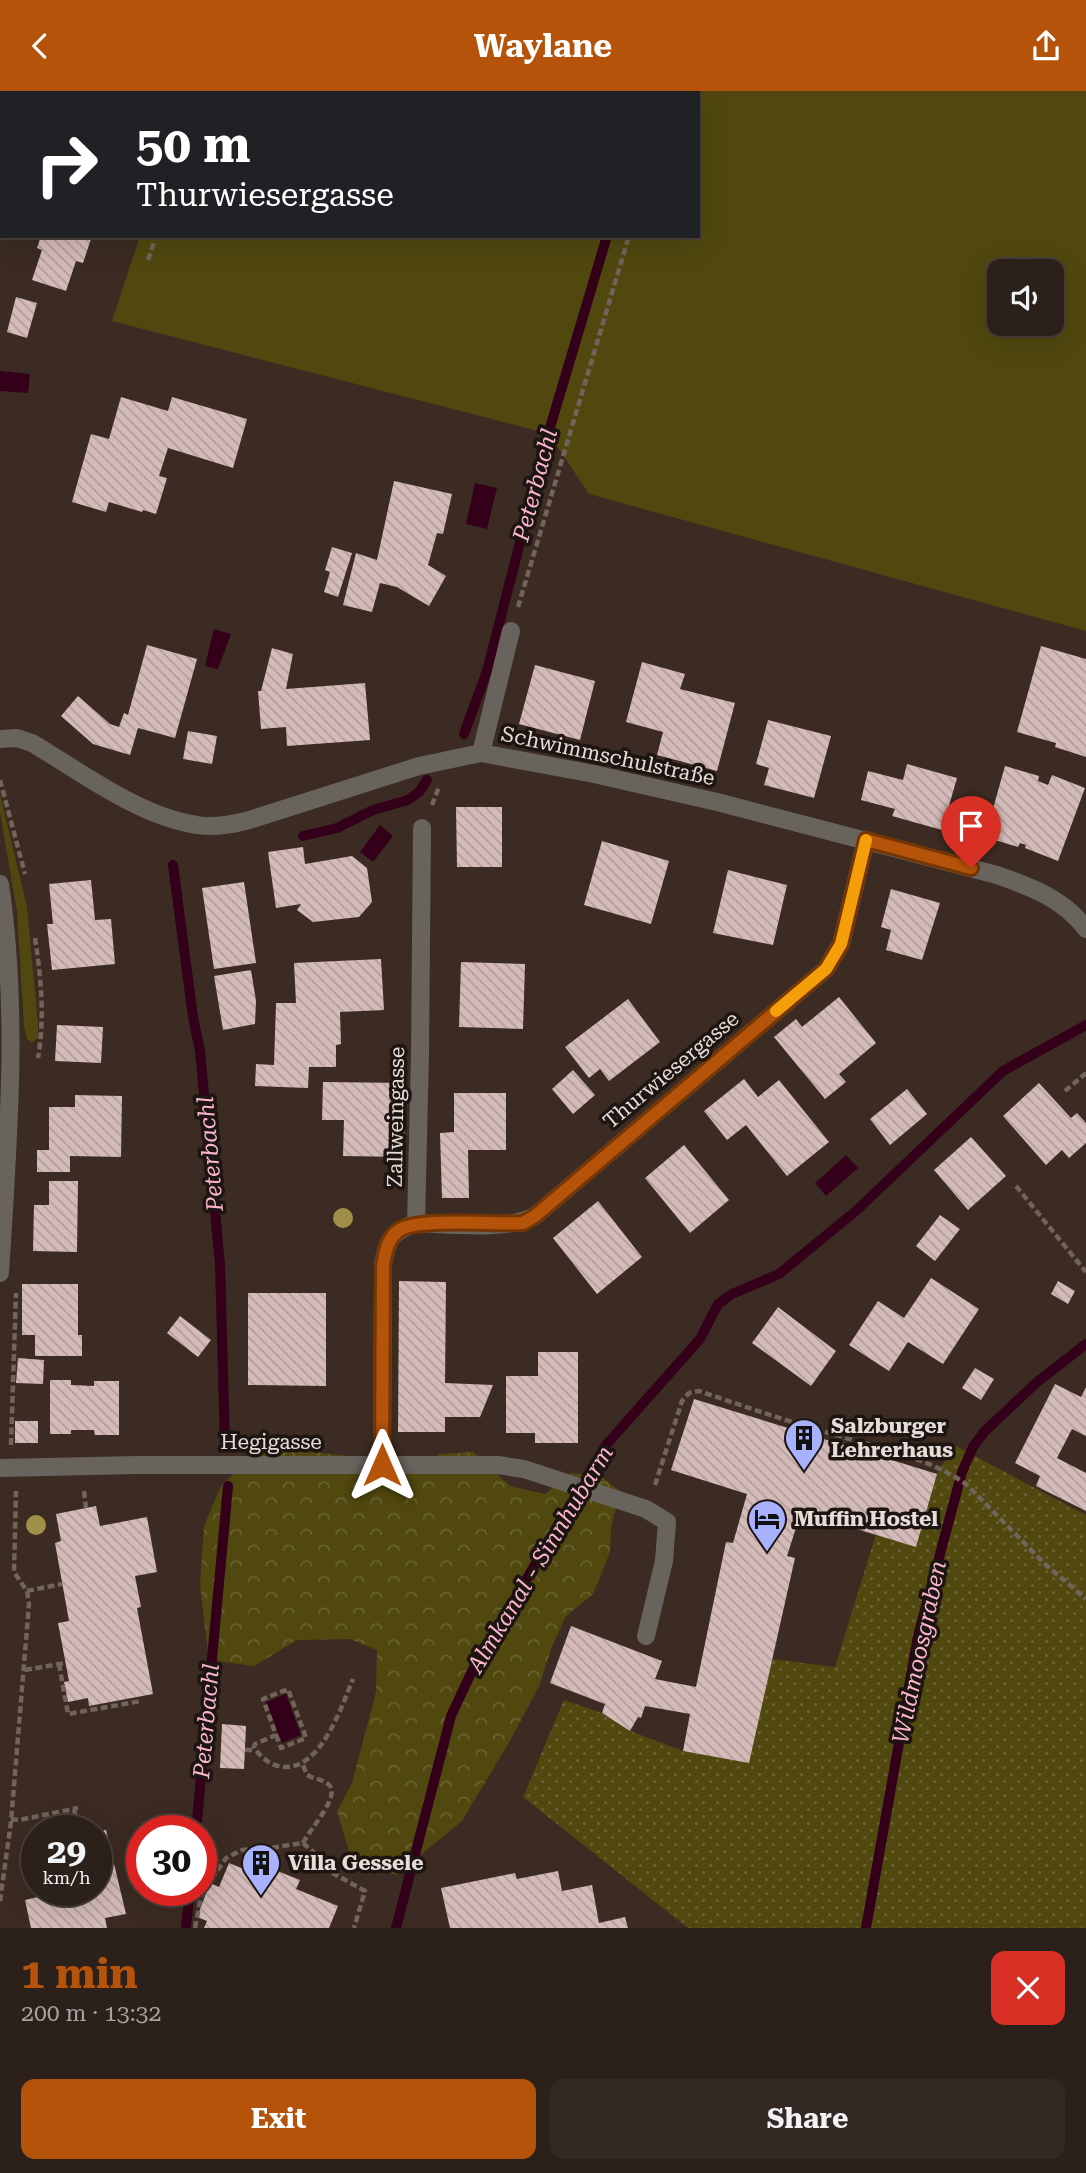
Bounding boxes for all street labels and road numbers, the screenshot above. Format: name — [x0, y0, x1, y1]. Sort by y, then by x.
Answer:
street label: Schwimmschulstraße — [499, 722, 717, 790]
street label: Thurwiesergasse — [599, 1006, 743, 1134]
street label: Zallweingasse — [383, 1046, 409, 1188]
street label: Hegigasse — [220, 1430, 322, 1454]

